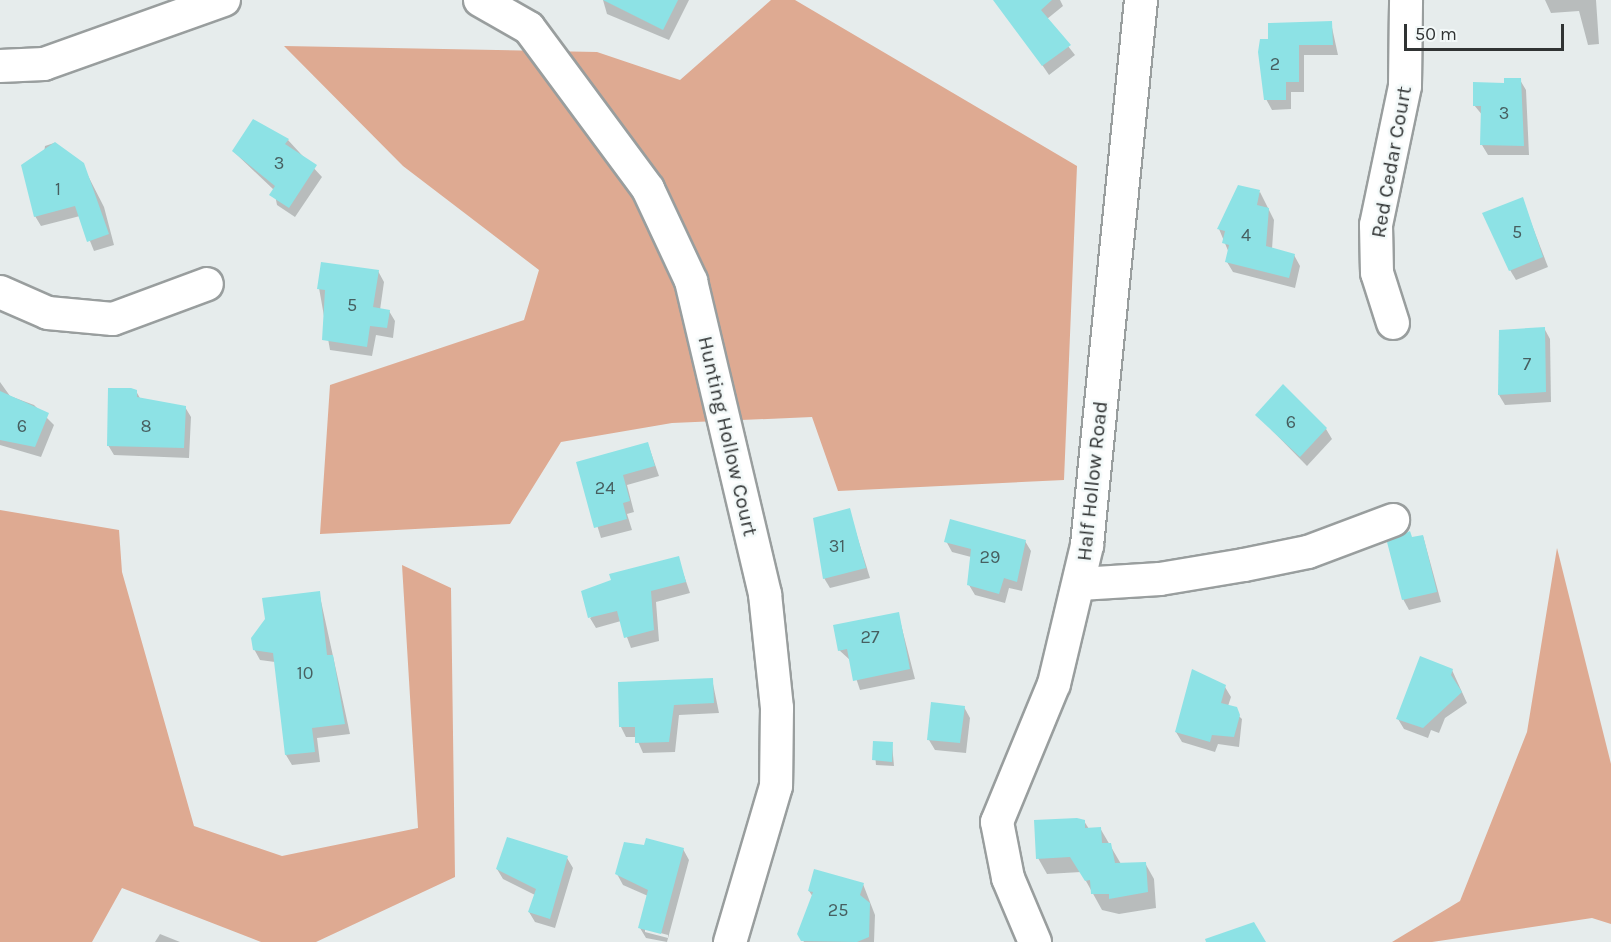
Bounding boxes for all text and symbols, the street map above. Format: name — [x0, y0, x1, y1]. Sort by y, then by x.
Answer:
scale bar — [1407, 12, 1568, 50]
text: 50 m — [1415, 23, 1457, 45]
house number: 2 — [1270, 53, 1280, 75]
street label: Red Cedar Court — [1365, 84, 1417, 240]
house number: 3 — [1499, 102, 1509, 124]
house number: 3 — [274, 152, 284, 174]
house number: 1 — [55, 178, 61, 200]
house number: 5 — [1512, 221, 1522, 243]
house number: 4 — [1241, 224, 1251, 246]
house number: 5 — [347, 294, 357, 316]
street label: Hunting Hollow Court — [693, 333, 763, 539]
house number: 7 — [1523, 353, 1531, 375]
street label: Half Hollow Road — [1071, 400, 1113, 562]
house number: 6 — [1286, 411, 1296, 433]
house number: 6 — [17, 415, 27, 437]
house number: 8 — [140, 415, 152, 437]
house number: 24 — [595, 477, 615, 499]
house number: 31 — [829, 535, 845, 557]
house number: 29 — [980, 546, 1000, 568]
house number: 27 — [861, 626, 879, 648]
house number: 10 — [297, 662, 313, 684]
house number: 25 — [828, 899, 848, 921]

